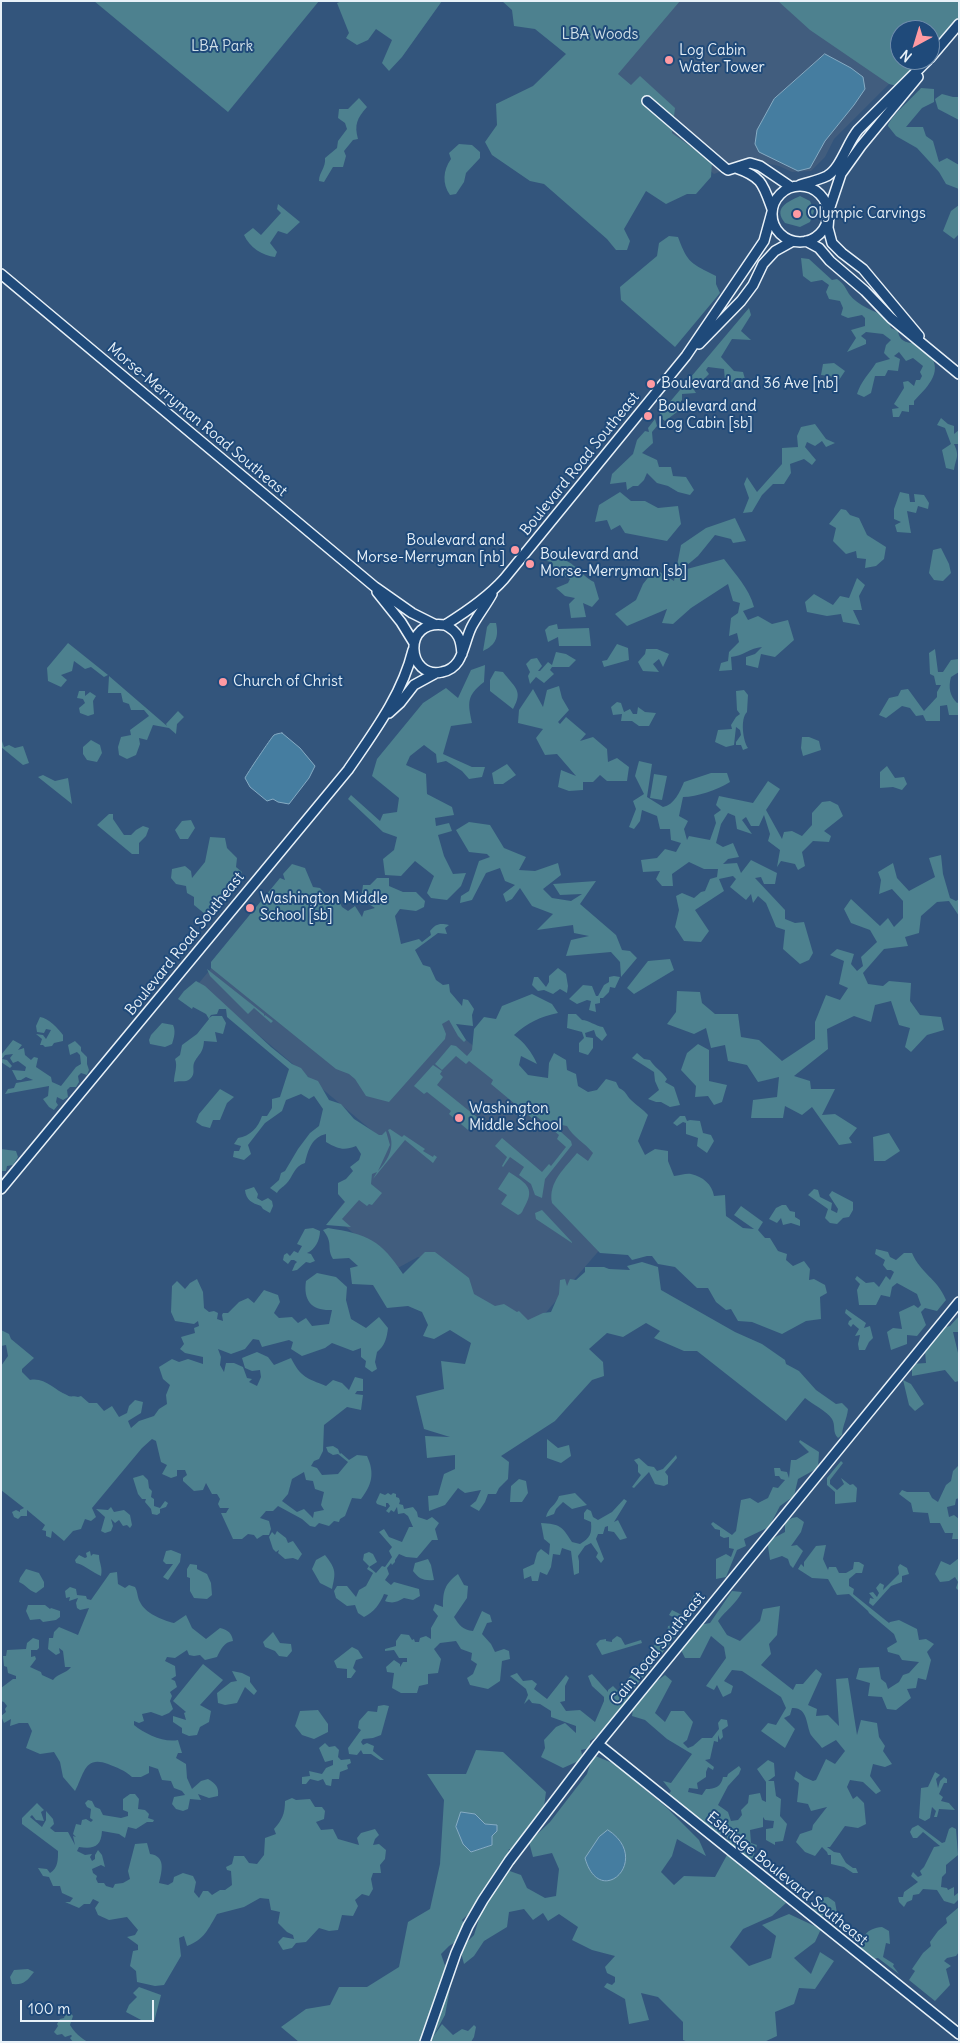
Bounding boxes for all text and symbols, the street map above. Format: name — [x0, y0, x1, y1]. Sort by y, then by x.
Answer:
north arrow — [890, 20, 940, 70]
park label: LBA Woods — [562, 26, 638, 44]
park label: LBA Park — [191, 38, 253, 56]
place label: Log Cabin Water Tower — [679, 42, 765, 77]
text: N — [897, 46, 916, 66]
marker: Log Cabin Water Tower — [663, 54, 675, 66]
place label: Olympic Carvings — [807, 205, 926, 223]
marker: Olympic Carvings — [791, 208, 803, 220]
street label: Morse-Merryman Road Southeast — [103, 339, 291, 501]
place label: Boulevard and 36 Ave [nb] — [661, 375, 838, 393]
marker: Boulevard and 36 Ave [nb] — [645, 378, 657, 390]
street label: Boulevard Road Southeast — [517, 389, 643, 539]
place label: Boulevard and Log Cabin [sb] — [658, 398, 757, 433]
marker: Boulevard and Log Cabin [sb] — [642, 410, 654, 422]
place label: Boulevard and Morse-Merryman [nb] — [356, 532, 505, 567]
marker: Boulevard and Morse-Merryman [nb] — [509, 544, 521, 556]
place label: Boulevard and Morse-Merryman [sb] — [540, 546, 687, 581]
marker: Boulevard and Morse-Merryman [sb] — [524, 558, 536, 570]
place label: Church of Christ — [233, 673, 343, 691]
marker: Church of Christ — [217, 676, 229, 688]
street label: Boulevard Road Southeast — [122, 869, 248, 1019]
place label: Washington Middle School [sb] — [260, 890, 388, 925]
marker: Washington Middle School [sb] — [244, 902, 256, 914]
place label: Washington Middle School — [469, 1100, 562, 1135]
marker: Washington Middle School — [453, 1112, 465, 1124]
street label: Cain Road Southeast — [607, 1589, 709, 1709]
street label: Eskridge Boulevard Southeast — [703, 1808, 871, 1950]
scale bar — [22, 1990, 156, 2022]
text: 100 m — [28, 1999, 70, 2018]

